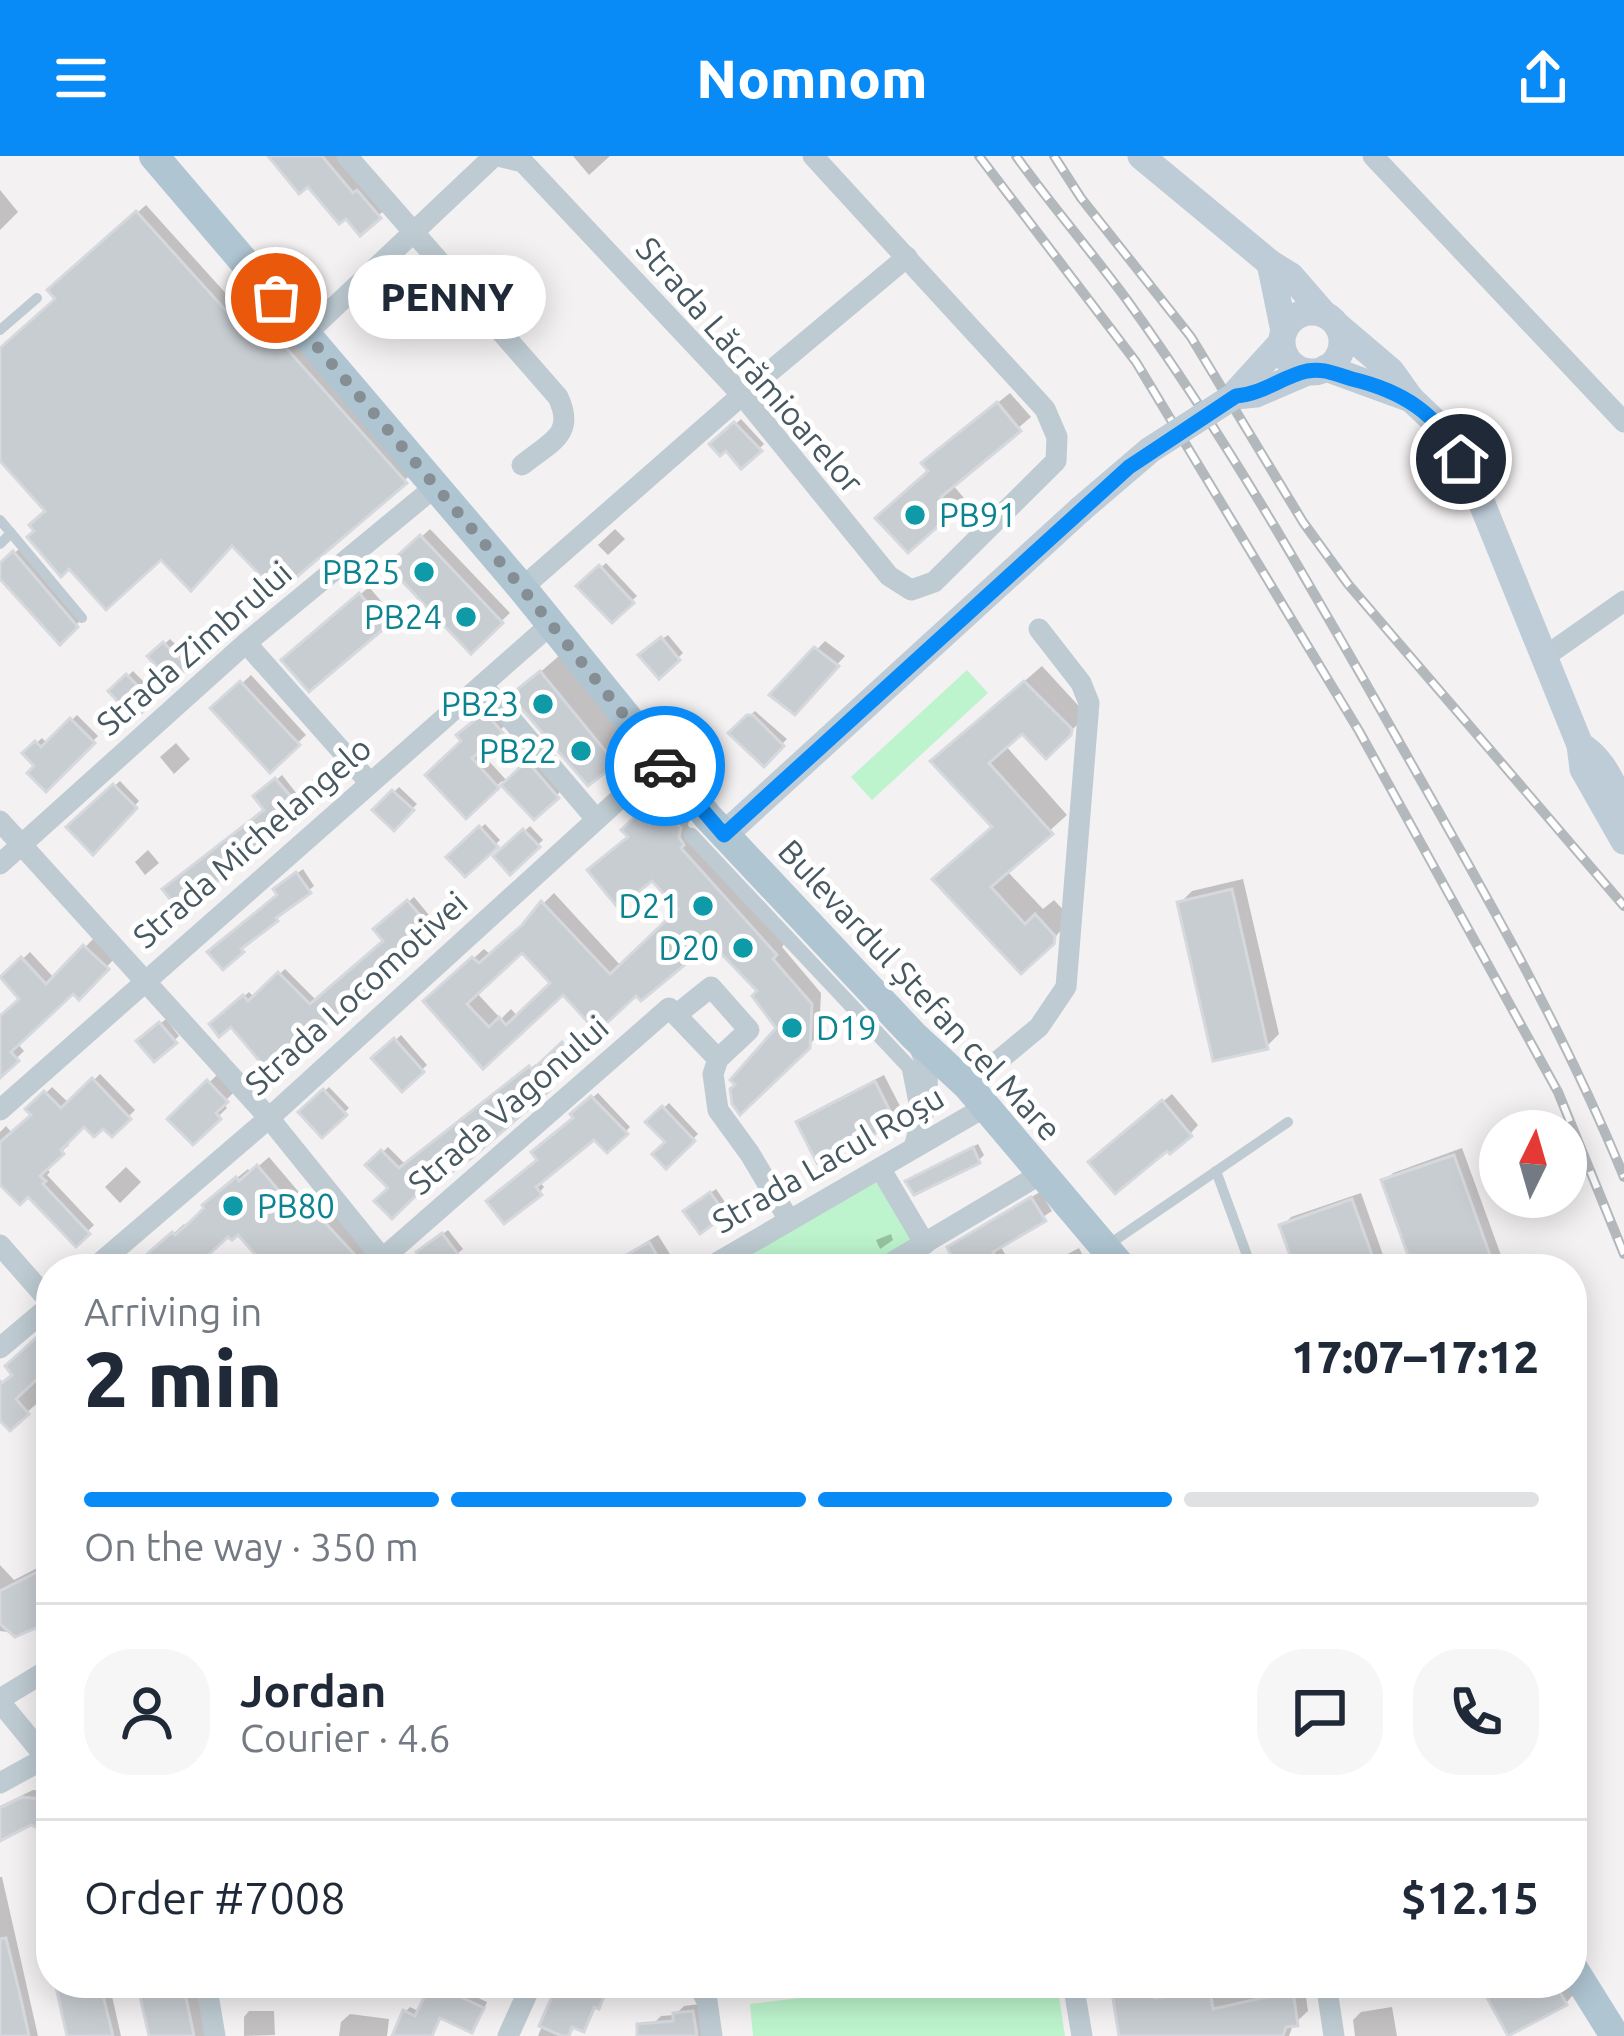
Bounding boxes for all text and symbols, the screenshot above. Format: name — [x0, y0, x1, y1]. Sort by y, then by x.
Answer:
icon: menu — [48, 45, 114, 111]
icon: share — [1510, 45, 1576, 111]
text: Nomnom — [696, 48, 928, 108]
street label: Strada Lăcrămioarelor — [629, 230, 872, 500]
pin — [225, 247, 327, 349]
callout: PENNY — [348, 256, 546, 340]
icon: bag — [243, 265, 309, 331]
text: PENNY — [380, 275, 514, 318]
pin — [1410, 408, 1512, 510]
icon: home — [1428, 426, 1494, 492]
place label: PB91 — [939, 496, 1017, 533]
marker: PB91 — [902, 502, 928, 528]
street label: Strada Zimbrului — [89, 553, 298, 742]
place label: PB25 — [322, 553, 400, 590]
marker: PB25 — [411, 559, 437, 585]
place label: PB24 — [364, 598, 442, 635]
marker: PB24 — [453, 604, 479, 630]
place label: PB23 — [441, 685, 519, 722]
marker: PB23 — [530, 691, 556, 717]
courier — [605, 706, 725, 826]
street label: Strada Michelangelo — [125, 729, 378, 955]
place label: PB22 — [479, 732, 557, 769]
icon: car — [632, 733, 698, 799]
marker: PB22 — [568, 738, 594, 764]
street label: Bulevardul Ștefan cel Mare — [772, 832, 1069, 1147]
street label: Strada Locomotivei — [237, 883, 474, 1102]
place label: D21 — [618, 887, 679, 924]
marker: D21 — [690, 893, 716, 919]
place label: D20 — [658, 929, 719, 966]
marker: D20 — [730, 935, 756, 961]
street label: Strada Vagonului — [400, 1008, 615, 1201]
place label: D19 — [816, 1009, 877, 1046]
marker: D19 — [779, 1015, 805, 1041]
street label: Strada Lacul Roșu — [706, 1077, 950, 1240]
north arrow — [1479, 1110, 1587, 1218]
map controls — [1479, 1110, 1587, 1218]
place label: PB80 — [257, 1187, 335, 1224]
marker: PB80 — [220, 1193, 246, 1219]
text: Arriving in — [84, 1290, 262, 1333]
text: 17:07–17:12 — [1291, 1331, 1539, 1382]
text: 2 min — [84, 1334, 282, 1422]
text: On the way · 350 m — [84, 1525, 419, 1568]
button: person — [84, 1649, 210, 1775]
button: chat — [1257, 1649, 1383, 1775]
button: phone — [1413, 1649, 1539, 1775]
text: Jordan — [240, 1665, 386, 1716]
text: Courier · 4.6 — [240, 1716, 451, 1759]
text: Order #7008 — [84, 1872, 346, 1923]
text: $12.15 — [1401, 1872, 1539, 1923]

